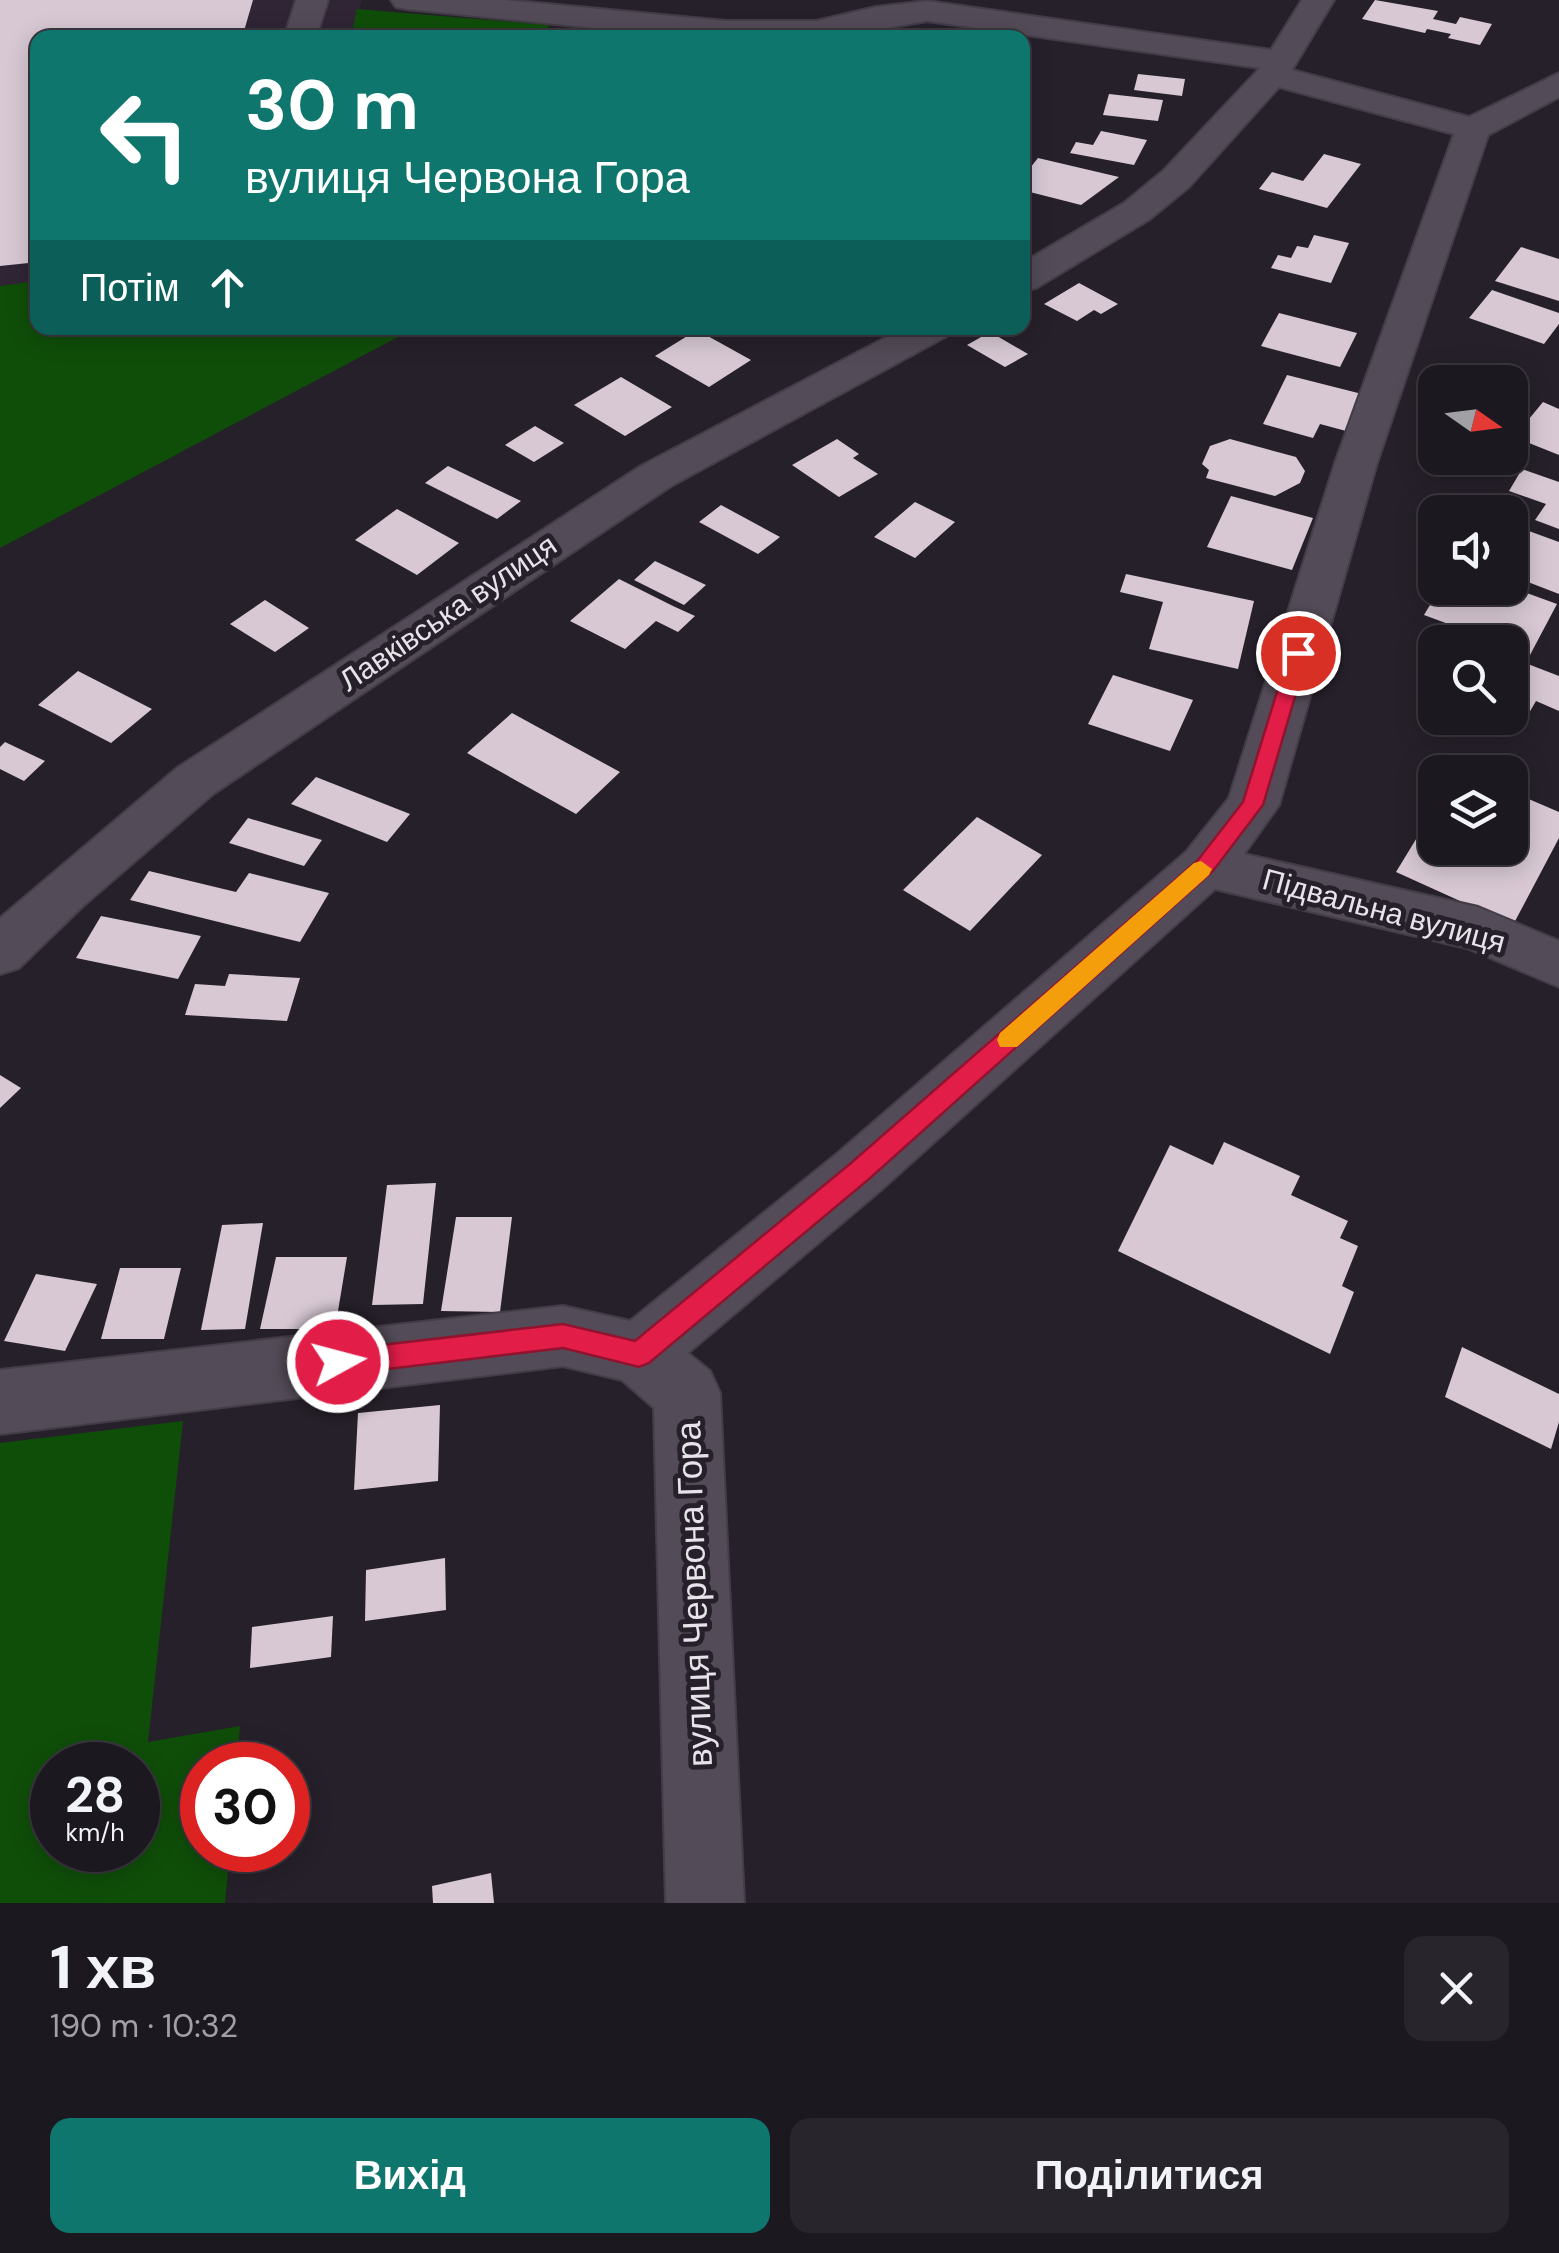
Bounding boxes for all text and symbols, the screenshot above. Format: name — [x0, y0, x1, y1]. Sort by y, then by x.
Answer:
text: 30 m — [245, 60, 419, 151]
icon: left — [80, 70, 210, 200]
text: вулиця Червона Гора — [245, 148, 690, 207]
icon: ahead — [200, 260, 255, 315]
text: Потім — [80, 263, 180, 313]
north arrow — [1418, 365, 1528, 475]
map controls — [1418, 365, 1528, 865]
button: sound — [1418, 495, 1528, 605]
street label: Лавківська вулиця — [331, 525, 564, 700]
pin — [1256, 611, 1341, 696]
button: search — [1418, 625, 1528, 735]
icon: arrive — [1271, 626, 1326, 681]
button: layers — [1418, 755, 1528, 865]
street label: Підвальна вулиця — [1258, 859, 1510, 962]
position arrow — [286, 1310, 390, 1414]
street label: вулиця Червона Гора — [665, 1420, 723, 1768]
speed limit sign: 30 — [180, 1742, 310, 1872]
text: 28 — [65, 1762, 125, 1828]
text: km/h — [65, 1816, 125, 1849]
text: 1 хв — [50, 1928, 156, 2007]
button: close — [1404, 1936, 1509, 2041]
text: 190 m · 10:32 — [50, 2005, 238, 2047]
button: Вихід — [50, 2118, 770, 2233]
button: Поділитися — [790, 2118, 1509, 2233]

